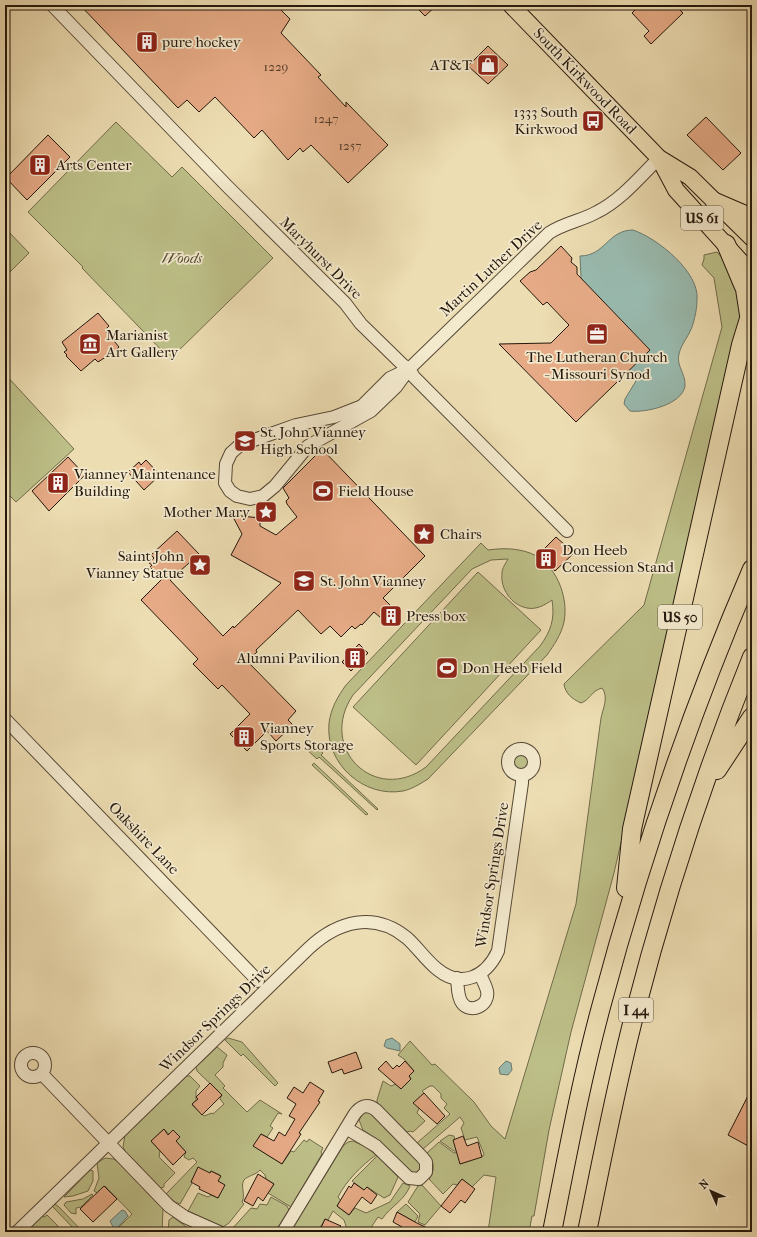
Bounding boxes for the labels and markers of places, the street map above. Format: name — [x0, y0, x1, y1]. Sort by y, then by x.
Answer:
building icon: pure hockey — [134, 29, 160, 55]
place label: pure hockey — [161, 33, 242, 51]
shop icon: AT&T — [475, 52, 501, 78]
place label: AT&T — [429, 56, 473, 74]
place label: 1333 South Kirkwood — [514, 103, 579, 138]
bus stop icon: 1333 South Kirkwood — [580, 108, 606, 134]
building icon: Arts Center — [27, 152, 53, 178]
place label: Arts Center — [55, 156, 132, 174]
office icon: The Lutheran Church - Missouri Synod — [584, 321, 610, 347]
place label: Marianist Art Gallery — [105, 326, 179, 361]
museum icon: Marianist Art Gallery — [77, 331, 103, 357]
place label: The Lutheran Church - Missouri Synod — [526, 348, 668, 383]
place label: St. John Vianney High School — [260, 423, 367, 458]
school or university icon: St. John Vianney High School — [232, 428, 258, 454]
place label: Vianney Maintenance Building — [73, 465, 216, 500]
building icon: Vianney Maintenance Building — [45, 470, 71, 496]
sports icon: Field House — [310, 478, 336, 504]
place label: Field House — [338, 482, 414, 500]
place icon: Mother Mary — [253, 499, 279, 525]
place label: Mother Mary — [163, 503, 251, 521]
place icon: Chairs — [411, 521, 437, 547]
place label: Chairs — [440, 525, 482, 543]
place label: Don Heeb Concession Stand — [562, 541, 675, 576]
building icon: Don Heeb Concession Stand — [533, 546, 559, 572]
place label: Saint John Vianney Statue — [85, 547, 185, 582]
place icon: Saint John Vianney Statue — [187, 552, 213, 578]
school or university icon: St. John Vianney — [291, 568, 317, 594]
place label: St. John Vianney — [320, 572, 427, 590]
building icon: Press box — [378, 603, 404, 629]
place label: Press box — [406, 607, 466, 625]
building icon: Alumni Pavilion — [342, 645, 368, 671]
place label: Alumni Pavilion — [236, 649, 340, 667]
sports icon: Don Heeb Field — [434, 655, 460, 681]
place label: Don Heeb Field — [462, 659, 563, 677]
place label: Vianney Sports Storage — [259, 719, 354, 754]
building icon: Vianney Sports Storage — [231, 724, 257, 750]

